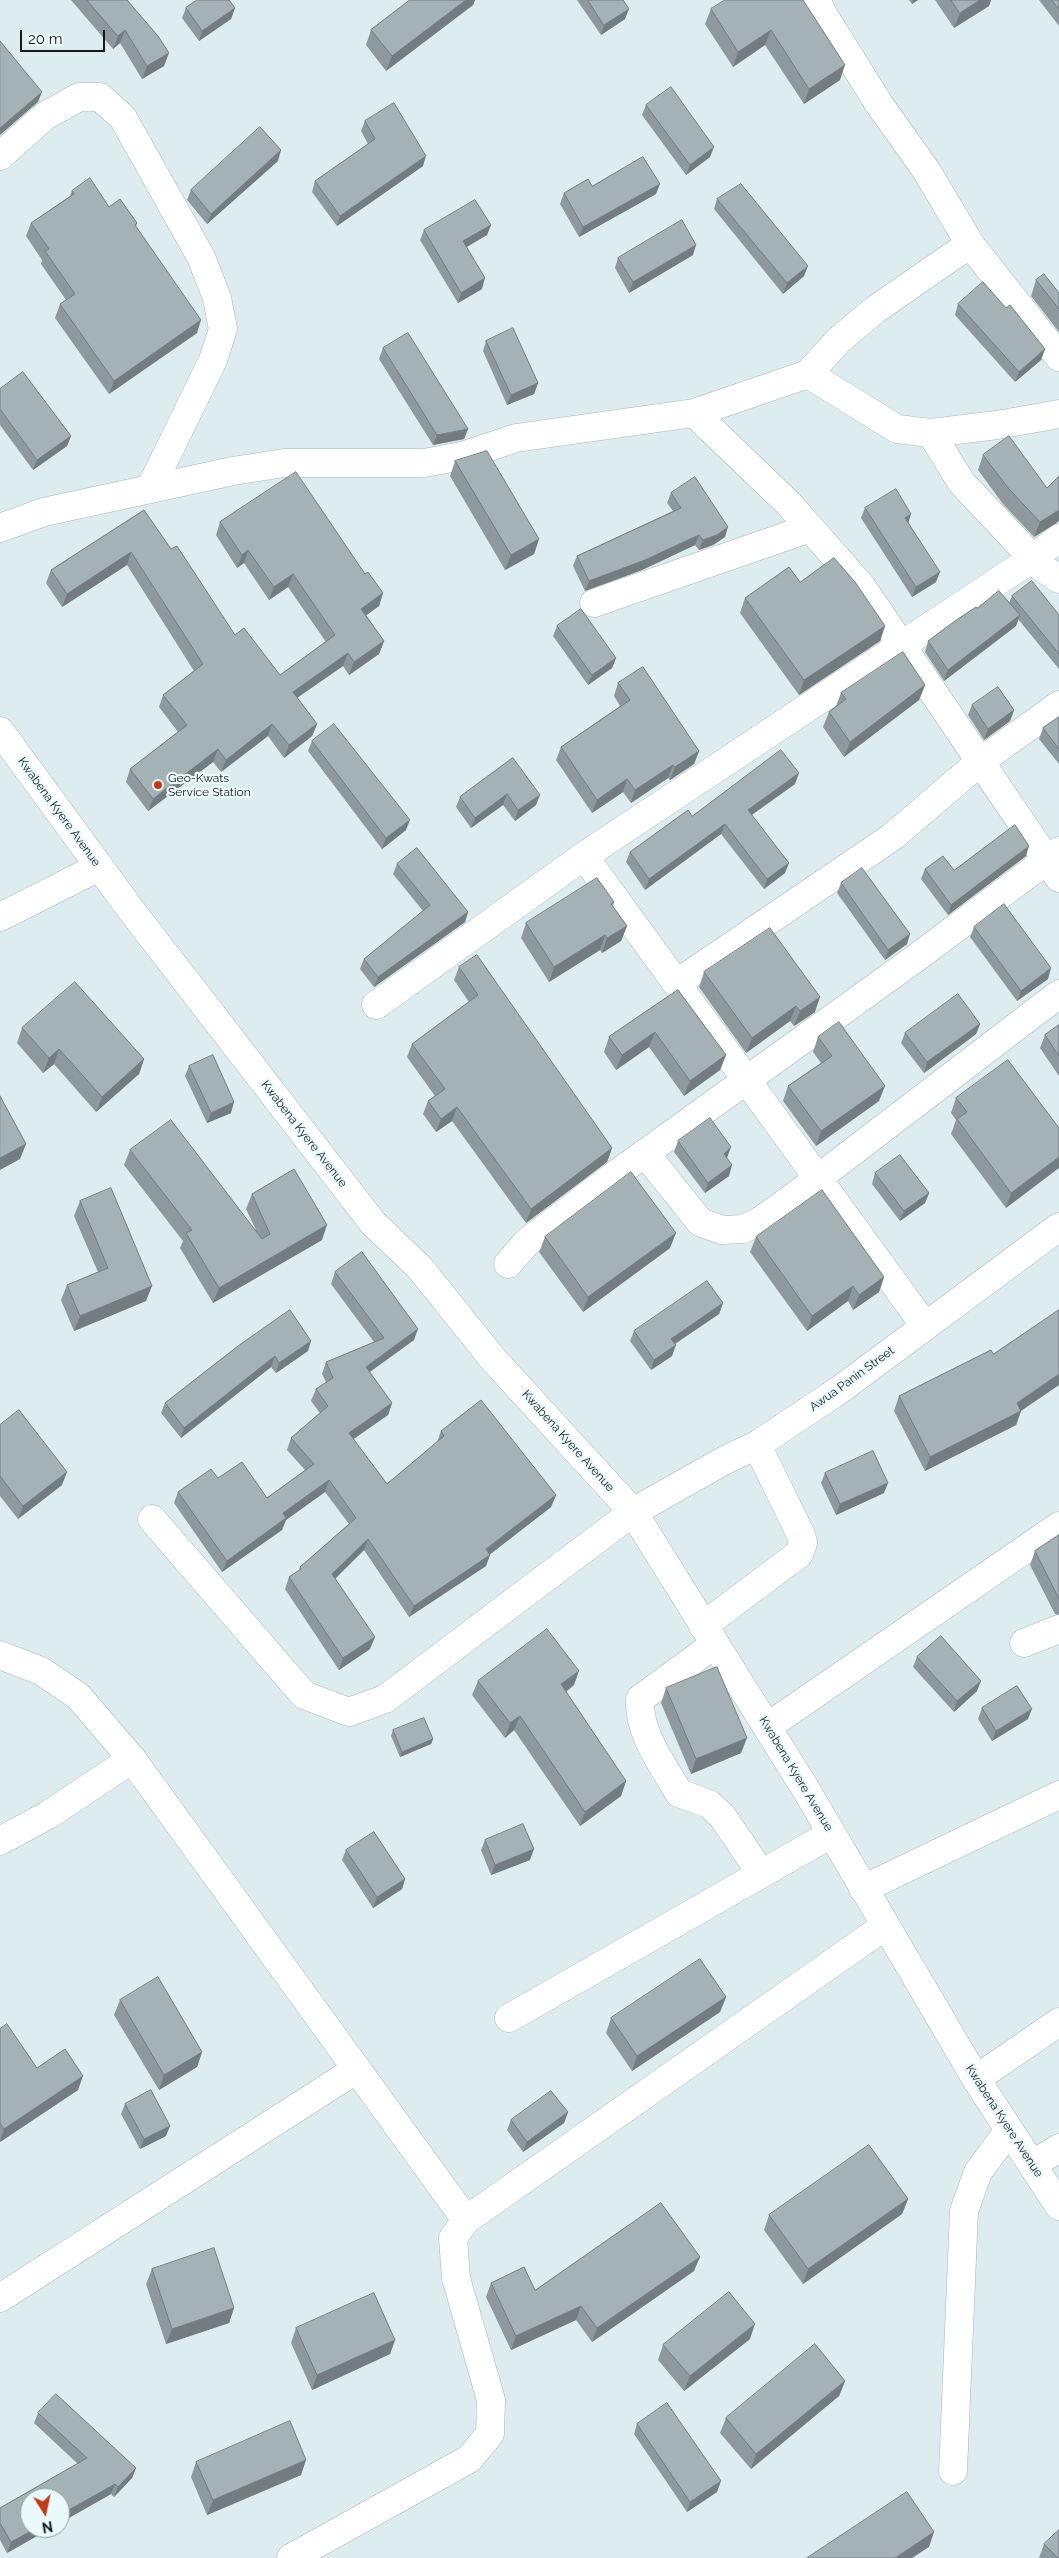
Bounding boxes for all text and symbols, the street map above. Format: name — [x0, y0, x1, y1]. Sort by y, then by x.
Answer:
scale bar — [22, 20, 108, 52]
text: 20 m — [28, 30, 63, 48]
street label: Kwabena Kyere Avenue — [15, 755, 103, 869]
place label: Geo-Kwats Service Station — [168, 771, 251, 799]
marker: Geo-Kwats Service Station — [152, 779, 164, 791]
street label: Kwabena Kyere Avenue — [258, 1078, 350, 1190]
street label: Awua Panin Street — [807, 1343, 897, 1415]
street label: Kwabena Kyere Avenue — [519, 1387, 617, 1495]
street label: Kwabena Kyere Avenue — [756, 1714, 836, 1834]
street label: Kwabena Kyere Avenue — [962, 2062, 1046, 2180]
north arrow — [20, 2488, 70, 2538]
text: N — [41, 2518, 54, 2536]

